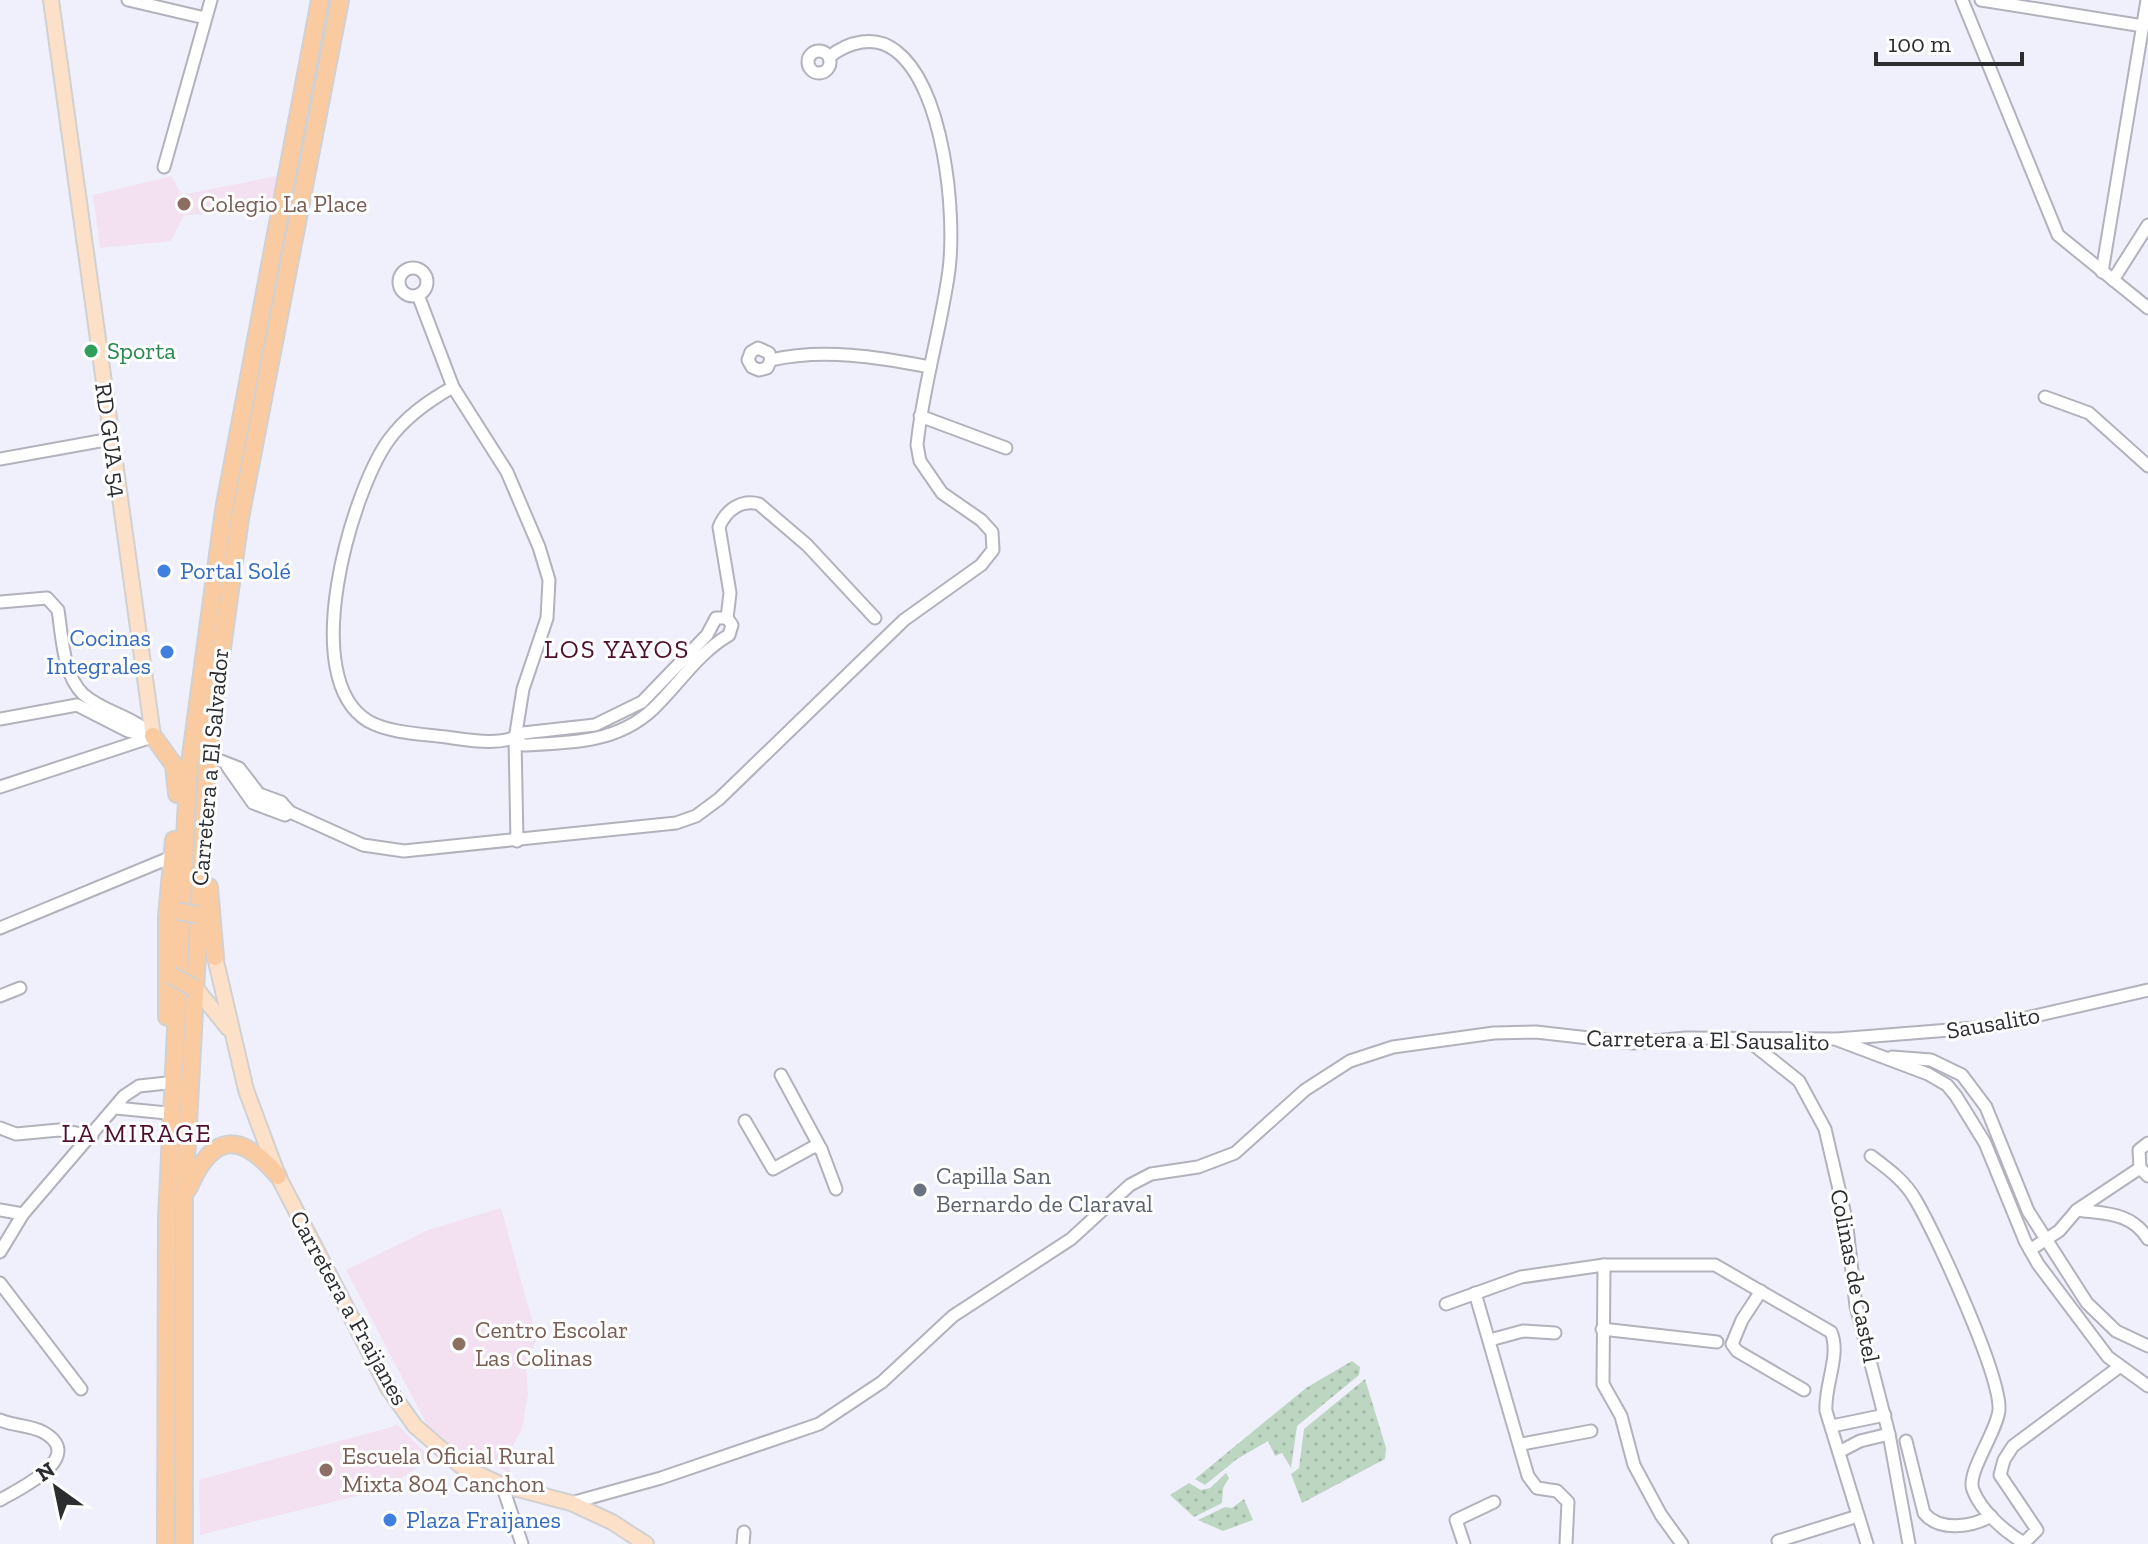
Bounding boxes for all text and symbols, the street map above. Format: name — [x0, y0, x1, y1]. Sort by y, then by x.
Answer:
scale bar — [1876, 16, 2022, 66]
text: 100 m — [1888, 29, 1951, 58]
place label: Colegio La Place — [200, 189, 367, 218]
marker: Colegio La Place — [175, 195, 193, 213]
place label: Sporta — [107, 336, 176, 365]
marker: Sporta — [82, 342, 100, 360]
street label: RD GUA 54 — [89, 381, 134, 499]
place label: Portal Solé — [180, 556, 291, 585]
marker: Portal Solé — [155, 562, 173, 580]
place label: Cocinas Integrales — [46, 623, 151, 680]
district label: LOS YAYOS — [544, 633, 690, 665]
marker: Cocinas Integrales — [158, 643, 176, 661]
street label: Carretera a El Salvador — [185, 647, 234, 887]
street label: Sausalito — [1944, 1000, 2042, 1045]
street label: Carretera a El Sausalito — [1586, 1023, 1830, 1056]
district label: LA MIRAGE — [62, 1117, 212, 1149]
place label: Capilla San Bernardo de Claraval — [936, 1161, 1153, 1218]
marker: Capilla San Bernardo de Claraval — [911, 1181, 929, 1199]
street label: Colinas de Castel — [1824, 1187, 1887, 1365]
street label: Carretera a Fraijanes — [284, 1205, 415, 1410]
place label: Centro Escolar Las Colinas — [475, 1315, 628, 1372]
marker: Centro Escolar Las Colinas — [450, 1335, 468, 1353]
place label: Escuela Oficial Rural Mixta 804 Canchon — [342, 1441, 555, 1498]
north arrow — [16, 1448, 96, 1528]
text: N — [31, 1456, 60, 1488]
marker: Escuela Oficial Rural Mixta 804 Canchon — [317, 1461, 335, 1479]
place label: Plaza Fraijanes — [406, 1505, 561, 1534]
marker: Plaza Fraijanes — [381, 1511, 399, 1529]

